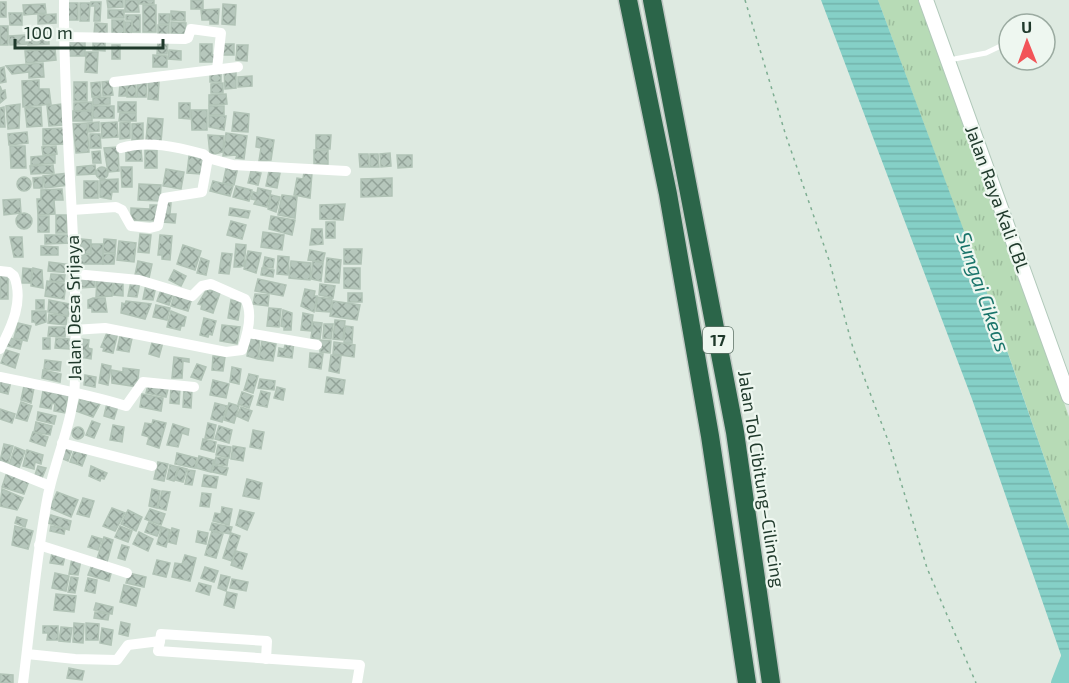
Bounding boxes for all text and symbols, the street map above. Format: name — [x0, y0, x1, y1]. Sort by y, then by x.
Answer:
scale bar — [15, 12, 164, 50]
north arrow — [997, 12, 1057, 72]
text: U — [1021, 17, 1032, 36]
text: 100 m — [24, 21, 73, 43]
street label: Jalan Raya Kali CBL — [961, 122, 1035, 275]
water label: Sungai Cikeas — [952, 229, 1016, 355]
street label: Jalan Desa Srijaya — [61, 235, 85, 381]
road number: 17 — [703, 327, 733, 353]
street label: Jalan Tol Cibitung–Cilincing — [734, 369, 790, 589]

